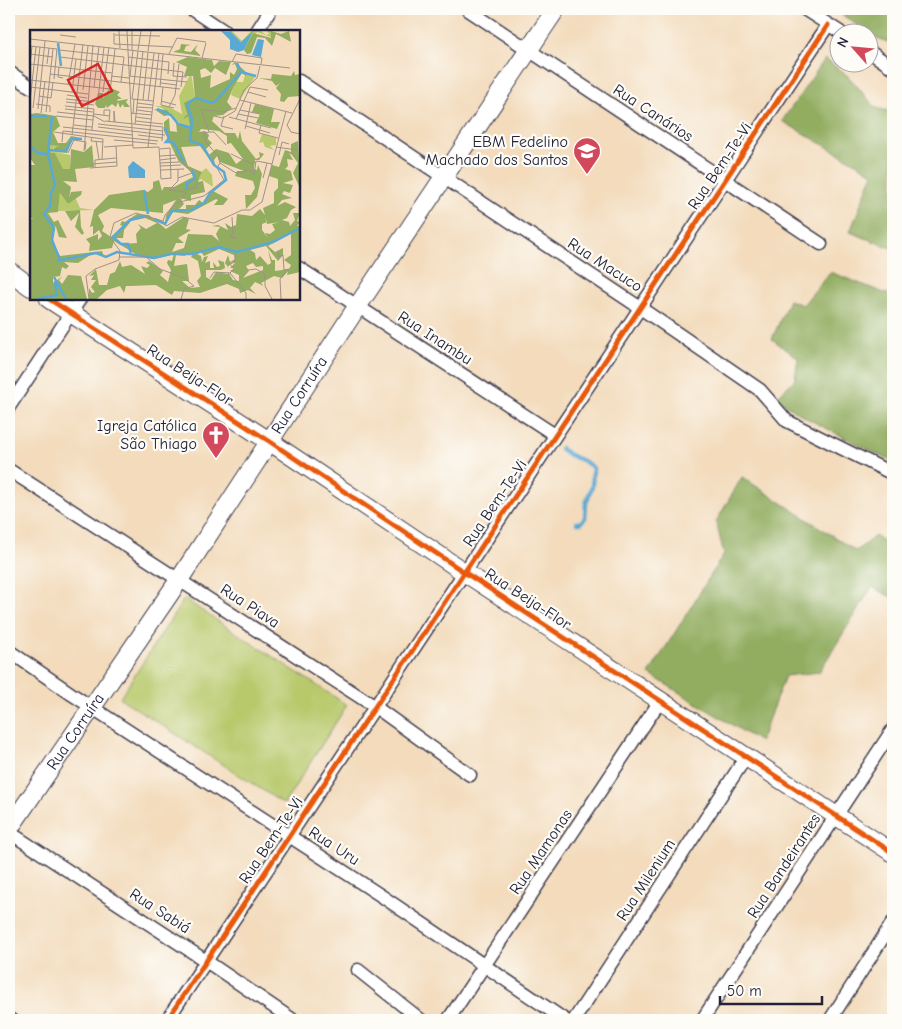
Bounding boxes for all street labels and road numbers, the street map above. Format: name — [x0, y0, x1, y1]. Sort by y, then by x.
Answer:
street label: Rua Canários — [610, 81, 697, 146]
street label: Rua Bem-Te-Vi — [684, 119, 756, 213]
street label: Rua Macuco — [564, 234, 646, 296]
street label: Rua Inambu — [395, 307, 475, 369]
street label: Rua Beija-Flor — [144, 341, 237, 410]
street label: Rua Corruíra — [268, 353, 331, 437]
street label: Rua Bem-Te-Vi — [459, 456, 531, 550]
street label: Rua Beija-Flor — [482, 565, 575, 634]
street label: Rua Piava — [217, 580, 283, 632]
street label: Rua Corruíra — [43, 690, 108, 773]
street label: Rua Bem-Te-Vi — [235, 793, 307, 887]
street label: Rua Mamonas — [506, 806, 576, 898]
street label: Rua Bandeirantes — [744, 810, 825, 921]
street label: Rua Uru — [305, 823, 363, 869]
street label: Rua Milenium — [613, 836, 679, 924]
street label: Rua Sabiá — [126, 885, 194, 937]

